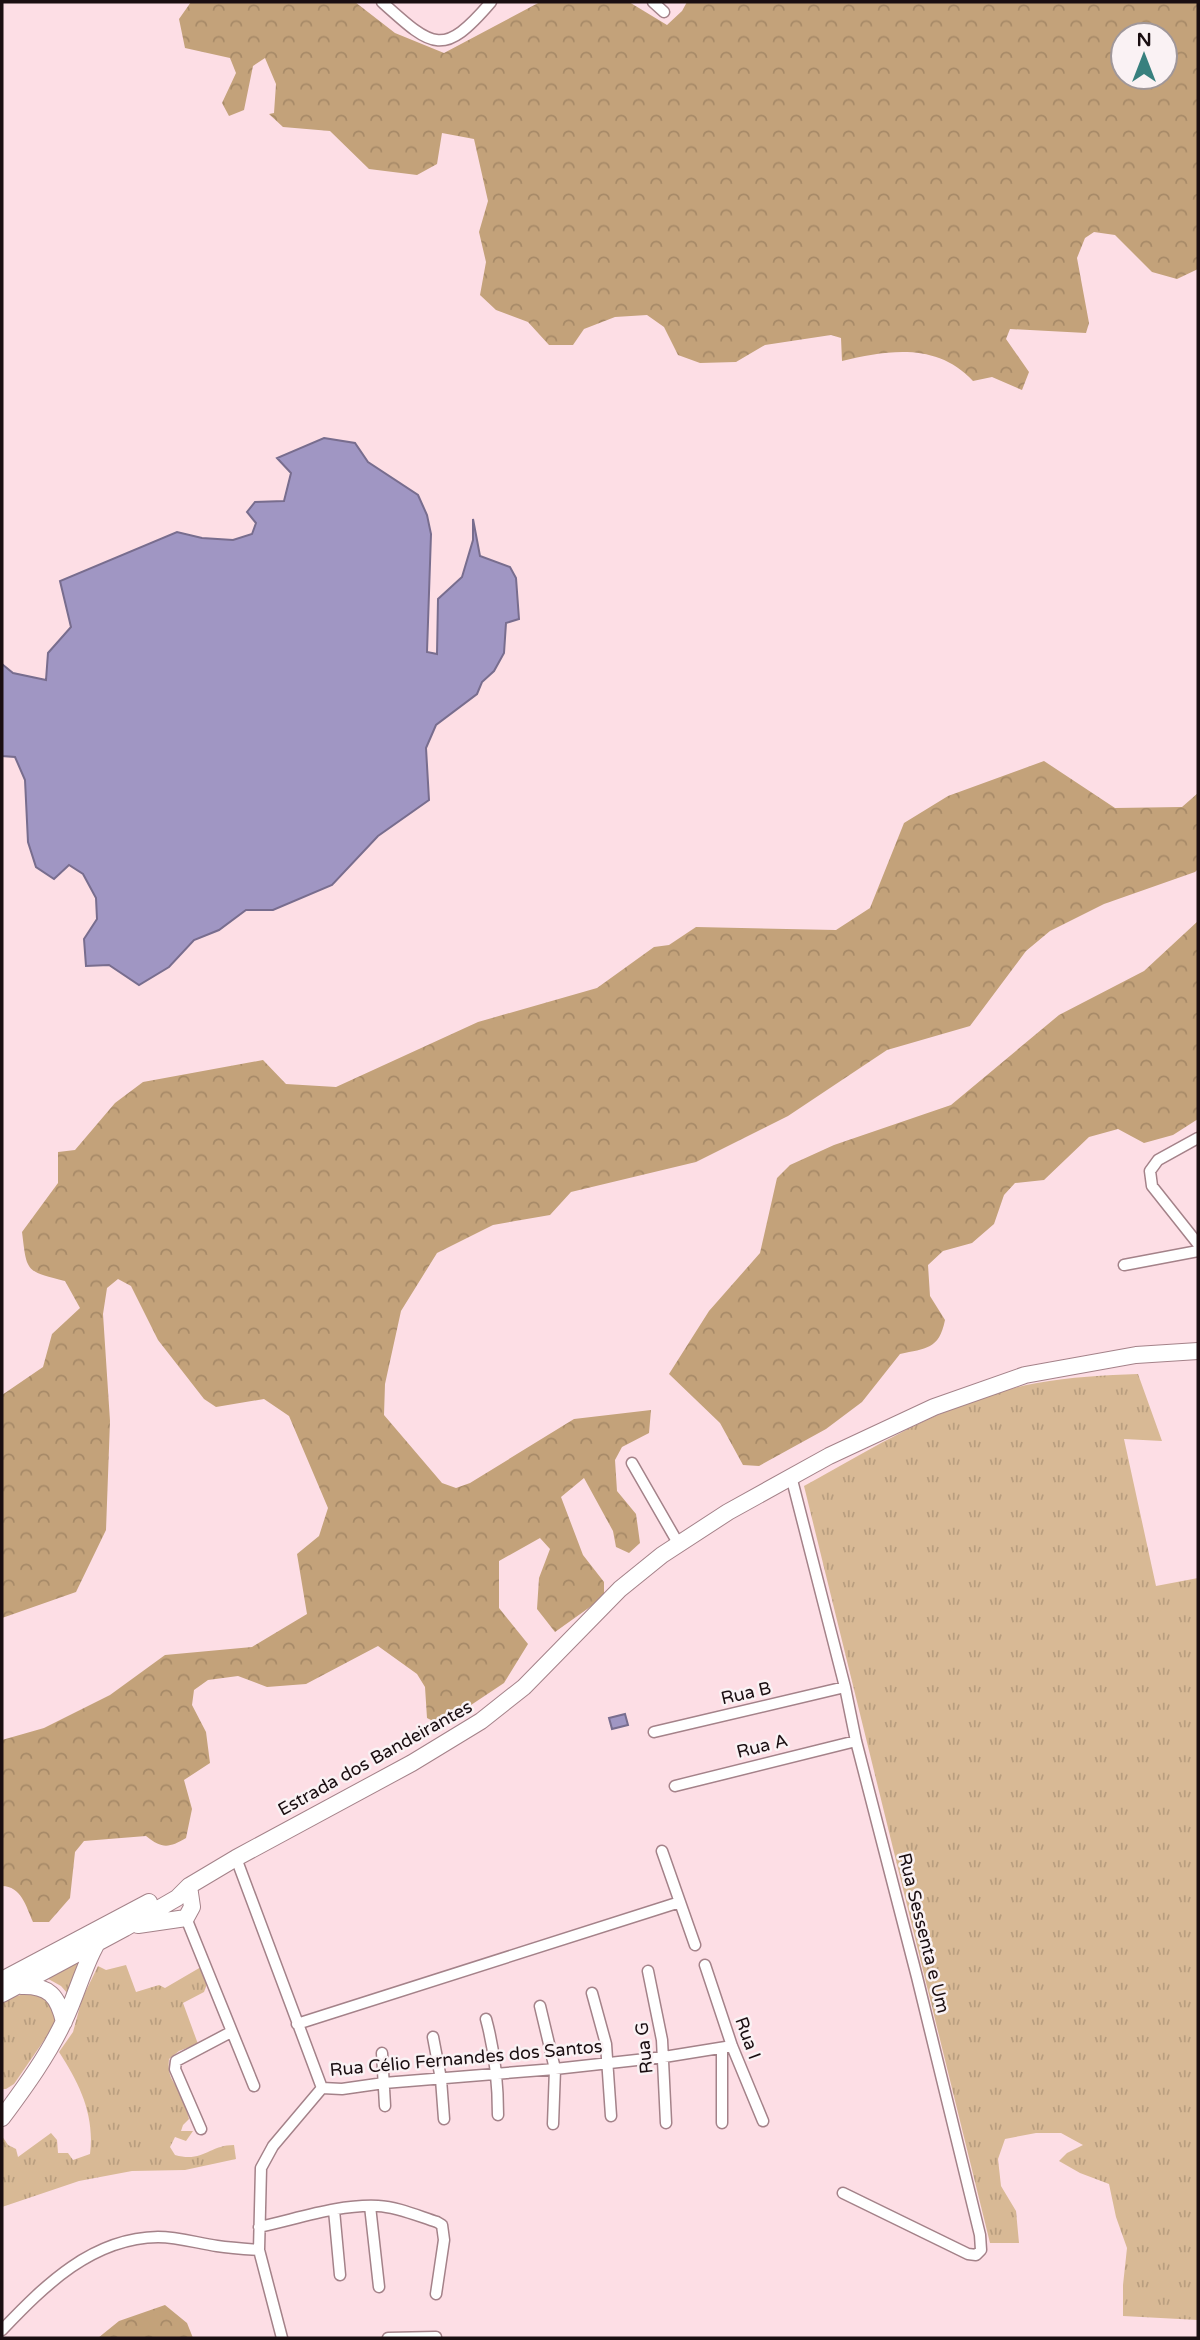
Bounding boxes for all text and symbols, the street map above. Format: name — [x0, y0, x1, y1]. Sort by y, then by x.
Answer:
north arrow — [1109, 21, 1179, 91]
text: N — [1136, 29, 1152, 51]
street label: Rua B — [719, 1677, 773, 1709]
street label: Estrada dos Bandeirantes — [274, 1695, 476, 1821]
street label: Rua A — [734, 1729, 790, 1763]
street label: Rua Sessenta e Um — [893, 1851, 955, 2015]
street label: Rua I — [730, 2014, 766, 2062]
street label: Rua G — [630, 2021, 658, 2075]
street label: Rua Célio Fernandes dos Santos — [329, 2035, 603, 2081]

